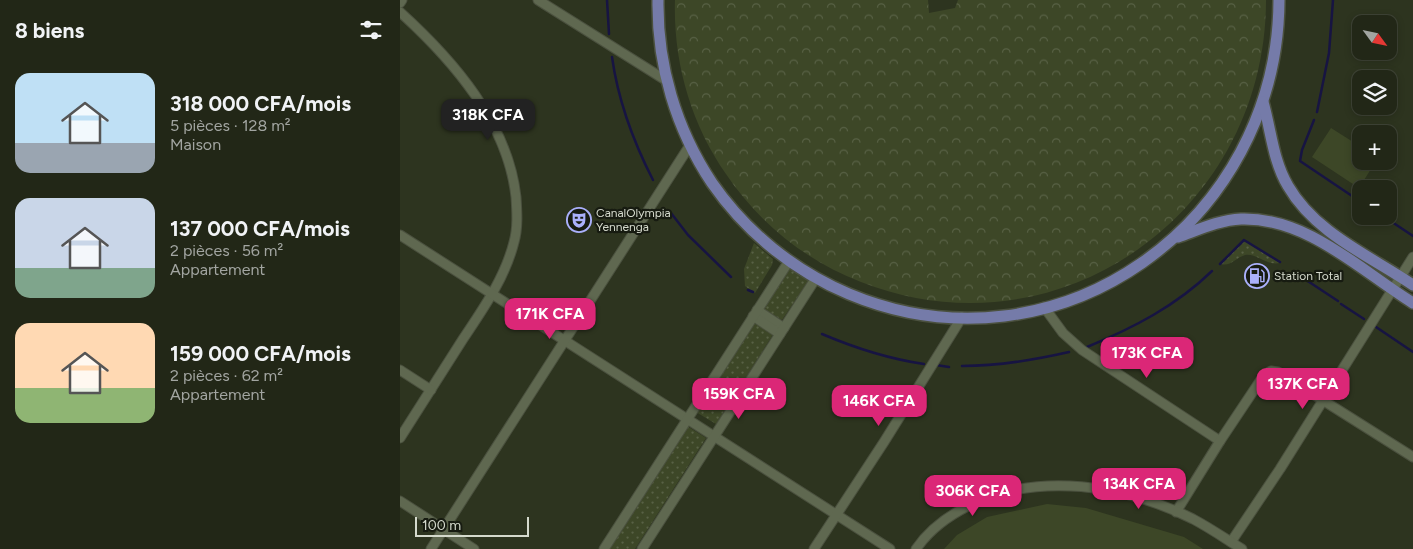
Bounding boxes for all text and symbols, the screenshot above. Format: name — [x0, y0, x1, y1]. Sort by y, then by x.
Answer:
north arrow — [1352, 15, 1398, 60]
map controls — [1352, 15, 1397, 225]
icon: filters — [357, 16, 385, 44]
text: 8 biens — [15, 18, 84, 43]
button: layers — [1352, 70, 1397, 115]
text: 318 000 CFA/mois — [170, 91, 351, 116]
icon: home — [55, 93, 115, 153]
pin: 318K CFA — [436, 98, 540, 141]
text: 318K CFA — [452, 105, 524, 124]
text: 5 pièces · 128 m² — [170, 116, 291, 135]
button: + — [1352, 125, 1397, 170]
text: Maison — [170, 135, 221, 154]
button: − — [1352, 180, 1397, 225]
place label: CanalOlympia Yennenga — [596, 206, 671, 234]
theatre icon: CanalOlympia Yennenga — [566, 207, 592, 233]
text: 137 000 CFA/mois — [170, 216, 350, 241]
icon: home — [55, 218, 115, 278]
text: 2 pièces · 56 m² — [170, 241, 283, 260]
text: Appartement — [170, 260, 265, 279]
fuel station icon: Station Total — [1244, 263, 1270, 289]
place label: Station Total — [1274, 269, 1342, 283]
pin: 171K CFA — [498, 298, 602, 340]
text: 171K CFA — [516, 304, 584, 323]
pin: 173K CFA — [1095, 336, 1199, 379]
text: 159 000 CFA/mois — [170, 341, 351, 366]
icon: home — [55, 343, 115, 403]
text: 173K CFA — [1112, 343, 1182, 362]
text: 2 pièces · 62 m² — [170, 366, 283, 385]
pin: 137K CFA — [1251, 368, 1355, 410]
text: 137K CFA — [1268, 374, 1338, 393]
pin: 159K CFA — [687, 378, 791, 420]
text: 159K CFA — [703, 384, 775, 403]
pin: 146K CFA — [827, 384, 931, 427]
text: Appartement — [170, 385, 265, 404]
text: 146K CFA — [843, 391, 915, 410]
pin: 134K CFA — [1087, 468, 1191, 510]
pin: 306K CFA — [921, 474, 1025, 517]
text: 134K CFA — [1103, 474, 1175, 493]
text: 306K CFA — [936, 481, 1010, 500]
scale bar — [415, 514, 529, 537]
text: 100 m — [422, 517, 461, 534]

